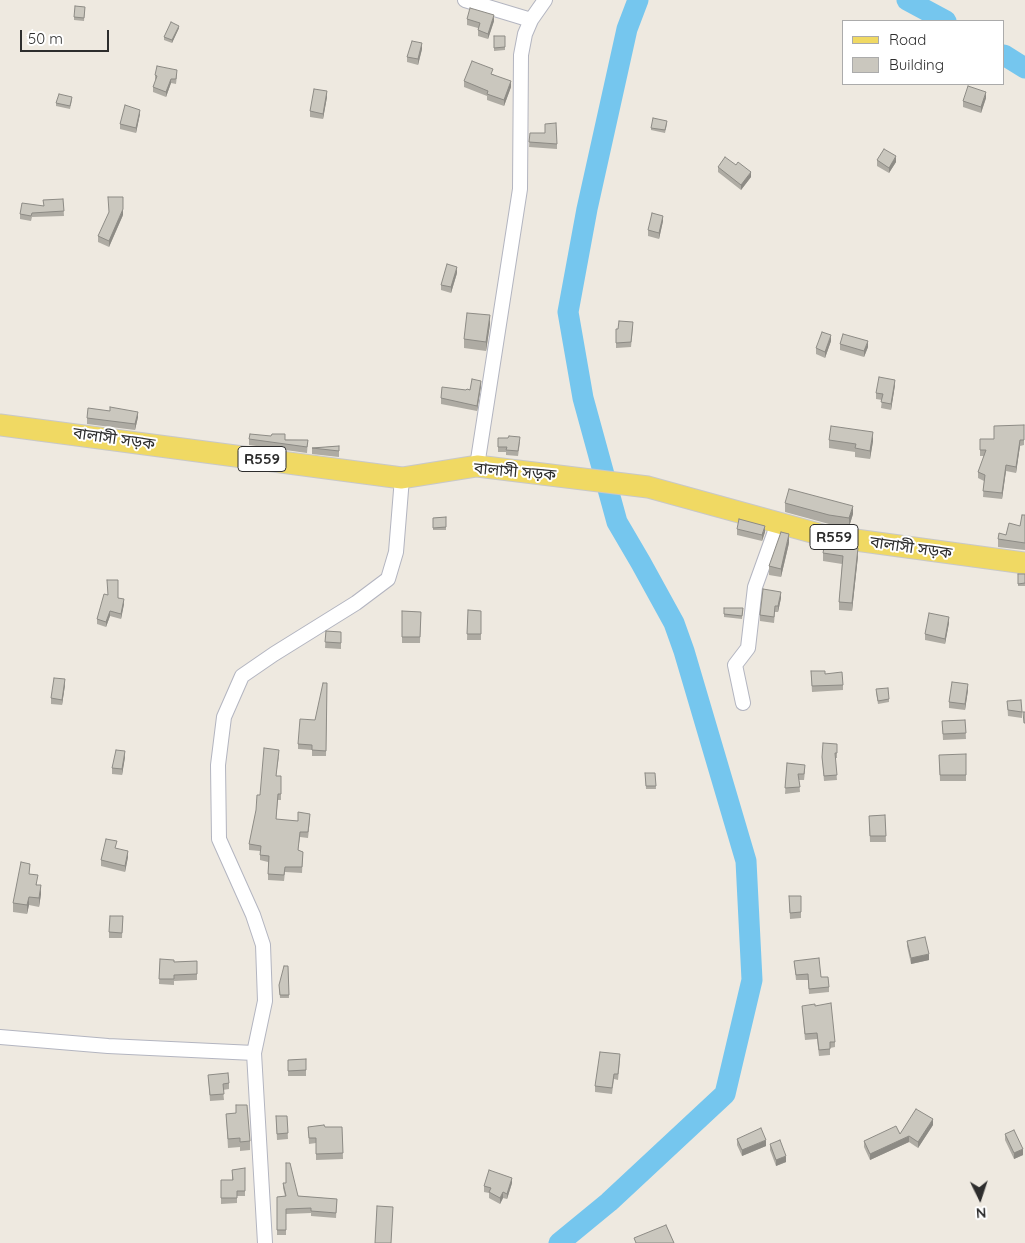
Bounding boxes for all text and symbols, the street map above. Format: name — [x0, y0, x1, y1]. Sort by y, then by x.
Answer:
scale bar — [22, 20, 111, 52]
legend — [842, 20, 1005, 85]
text: 50 m — [28, 29, 63, 48]
text: Road — [889, 30, 926, 49]
text: Building — [889, 55, 944, 74]
street label: বালাসী সড়ক — [72, 424, 156, 454]
road number: R559 — [238, 446, 286, 472]
street label: বালাসী সড়ক — [473, 459, 557, 485]
road number: R559 — [810, 524, 858, 550]
street label: বালাসী সড়ক — [869, 533, 953, 563]
north arrow — [955, 1173, 1005, 1223]
text: N — [975, 1204, 987, 1222]

